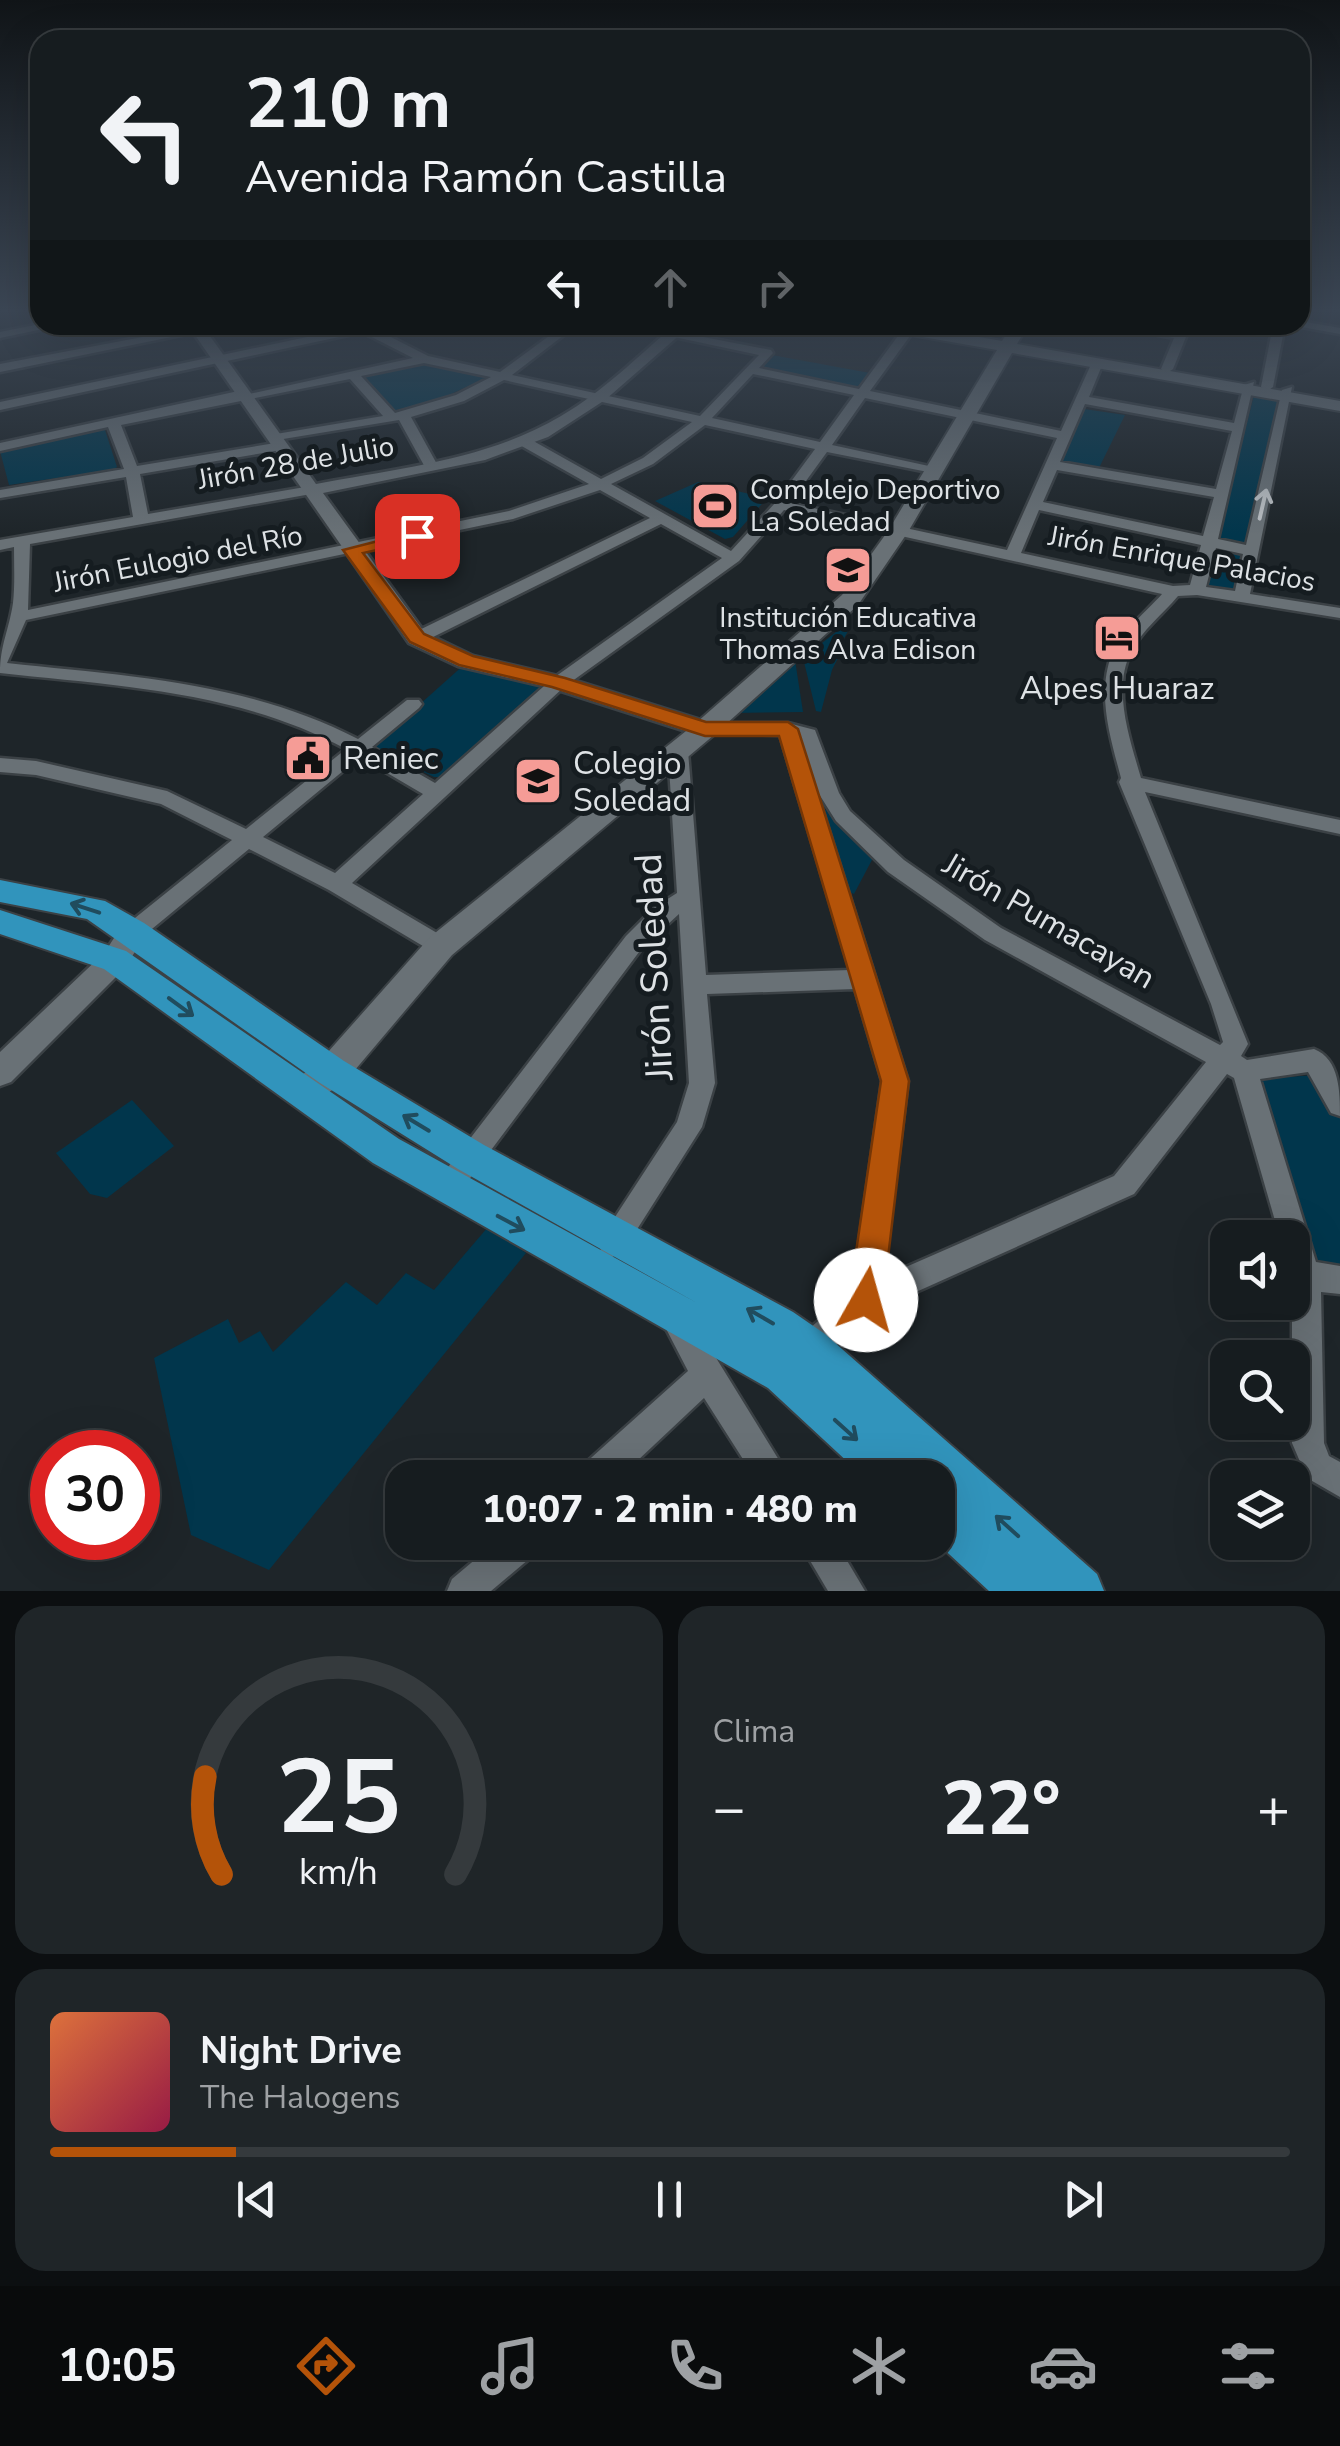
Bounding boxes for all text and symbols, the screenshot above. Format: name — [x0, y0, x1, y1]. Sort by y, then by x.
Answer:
text: 210 m — [245, 56, 451, 152]
icon: left — [80, 70, 210, 200]
text: Avenida Ramón Castilla — [245, 147, 727, 208]
icon: left — [538, 260, 593, 315]
icon: ahead — [643, 260, 698, 315]
icon: right — [748, 260, 803, 315]
street label: Jirón 28 de Julio — [194, 427, 397, 499]
place label: Complejo Deportivo La Soledad — [750, 471, 1001, 541]
sports icon: Complejo Deportivo La Soledad — [689, 480, 741, 532]
one-way arrow — [1255, 489, 1274, 521]
pin — [375, 494, 460, 579]
icon: arrive — [390, 509, 445, 564]
street label: Jirón Eulogio del Río — [49, 516, 306, 602]
street label: Jirón Enrique Palacios — [1045, 517, 1318, 601]
school or university icon: Institución Educativa Thomas Alva Edison — [822, 544, 874, 596]
place label: Institución Educativa Thomas Alva Edison — [719, 599, 977, 669]
hotel icon: Alpes Huaraz — [1091, 612, 1143, 664]
place label: Alpes Huaraz — [1020, 667, 1214, 710]
public building icon: Reniec — [282, 732, 334, 784]
place label: Reniec — [343, 737, 439, 780]
place label: Colegio Soledad — [573, 742, 691, 822]
school or university icon: Colegio Soledad — [512, 755, 564, 807]
street label: Jirón Pumacayan — [934, 842, 1163, 999]
street label: Jirón Soledad — [623, 852, 685, 1083]
one-way arrow — [70, 898, 102, 916]
one-way arrow — [167, 996, 195, 1017]
one-way arrow — [402, 1113, 430, 1133]
one-way arrow — [496, 1214, 526, 1233]
map controls — [1210, 1220, 1310, 1560]
button: sound — [1210, 1220, 1310, 1320]
position arrow — [814, 1248, 918, 1352]
one-way arrow — [746, 1306, 775, 1326]
button: search — [1210, 1340, 1310, 1440]
one-way arrow — [833, 1418, 858, 1441]
speed limit sign: 30 — [30, 1430, 160, 1560]
button: layers — [1210, 1460, 1310, 1560]
text: 10:07 · 2 min · 480 m — [482, 1484, 858, 1535]
one-way arrow — [995, 1515, 1020, 1538]
text: Clima — [713, 1710, 795, 1753]
text: 25 — [276, 1727, 401, 1869]
text: 22° — [942, 1758, 1061, 1860]
text: − — [713, 1771, 746, 1846]
text: + — [1257, 1771, 1290, 1846]
text: km/h — [299, 1848, 378, 1897]
text: Night Drive — [200, 2025, 402, 2076]
text: The Halogens — [200, 2076, 400, 2119]
icon: previous — [229, 2172, 284, 2227]
icon: pause — [642, 2172, 697, 2227]
icon: next — [1056, 2172, 1111, 2227]
icon: directions — [291, 2331, 361, 2401]
icon: music — [475, 2331, 545, 2401]
icon: phone — [660, 2331, 730, 2401]
icon: climate — [844, 2331, 914, 2401]
icon: car — [1028, 2331, 1098, 2401]
icon: filters — [1213, 2331, 1283, 2401]
text: 10:05 — [57, 2336, 176, 2397]

